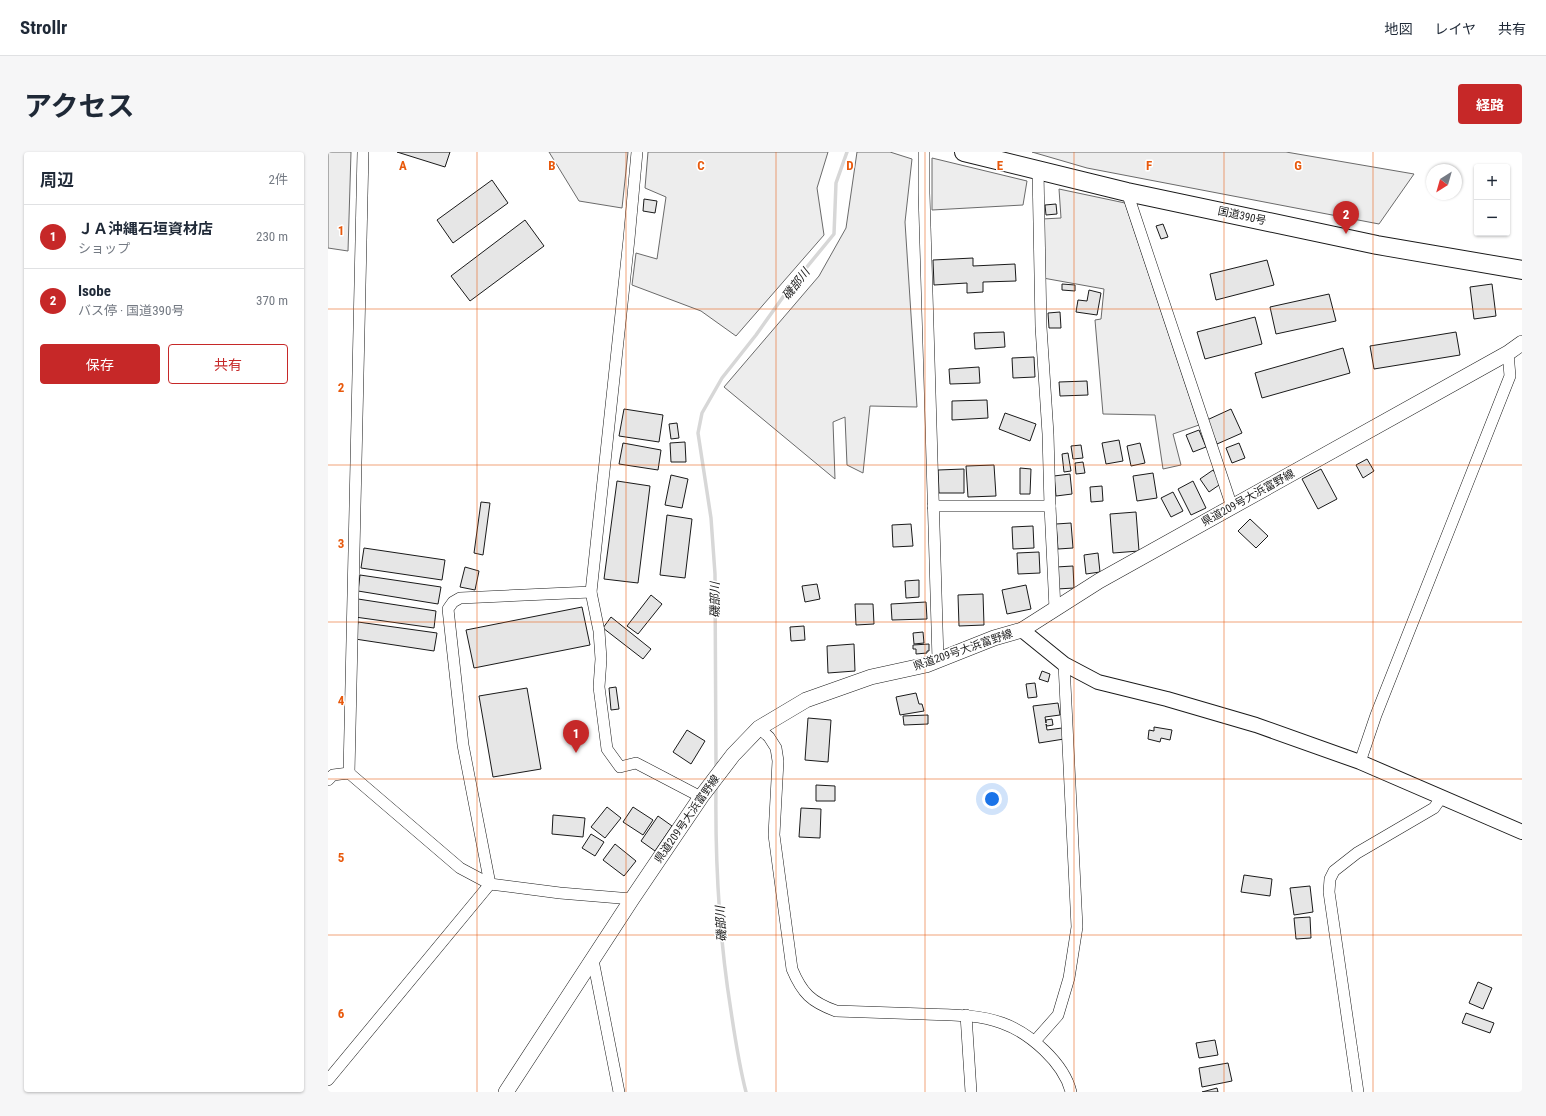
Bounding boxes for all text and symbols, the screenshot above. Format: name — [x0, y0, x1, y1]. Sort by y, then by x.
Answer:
text: Strollr — [20, 16, 67, 39]
text: 地図 — [1384, 21, 1412, 37]
text: レイヤ — [1434, 21, 1476, 37]
text: 共有 — [1498, 21, 1526, 37]
button: 経路 — [1458, 84, 1522, 124]
text: アクセス — [24, 90, 135, 123]
text: A — [399, 158, 407, 173]
text: B — [548, 158, 556, 173]
text: C — [697, 158, 705, 173]
text: D — [846, 158, 854, 173]
text: E — [997, 158, 1004, 173]
text: F — [1146, 158, 1152, 173]
text: G — [1294, 158, 1302, 173]
north arrow — [1426, 164, 1462, 200]
map controls — [1474, 164, 1510, 236]
button: + — [1474, 164, 1510, 200]
text: 周辺 — [40, 170, 74, 190]
text: 2件 — [269, 172, 288, 187]
button: − — [1474, 200, 1510, 236]
pin: 2 — [1333, 201, 1359, 234]
street label: 国道390号 — [1217, 205, 1267, 227]
text: ＪＡ沖縄石垣資材店 — [78, 220, 213, 238]
text: 1 — [338, 223, 344, 238]
text: 1 — [50, 229, 56, 244]
text: 230 m — [256, 229, 288, 244]
text: ショップ — [78, 241, 130, 256]
water label: 磯部川 — [779, 264, 814, 302]
text: Isobe — [78, 282, 111, 300]
text: 2 — [50, 293, 56, 308]
text: 370 m — [256, 293, 288, 308]
text: バス停 · 国道390号 — [78, 303, 184, 318]
button: 保存 — [40, 344, 160, 384]
button: 共有 — [168, 344, 288, 384]
text: 2 — [338, 380, 345, 395]
street label: 県道209号大浜富野線 — [1199, 467, 1297, 529]
text: 3 — [338, 536, 344, 551]
water label: 磯部川 — [708, 580, 722, 618]
street label: 県道209号大浜富野線 — [912, 627, 1014, 673]
text: 4 — [338, 693, 345, 708]
pin: 1 — [563, 720, 589, 753]
street label: 県道209号大浜富野線 — [652, 773, 722, 865]
your location — [982, 789, 1002, 809]
text: 5 — [338, 850, 345, 865]
water label: 磯部川 — [713, 904, 729, 942]
text: 6 — [338, 1006, 345, 1021]

